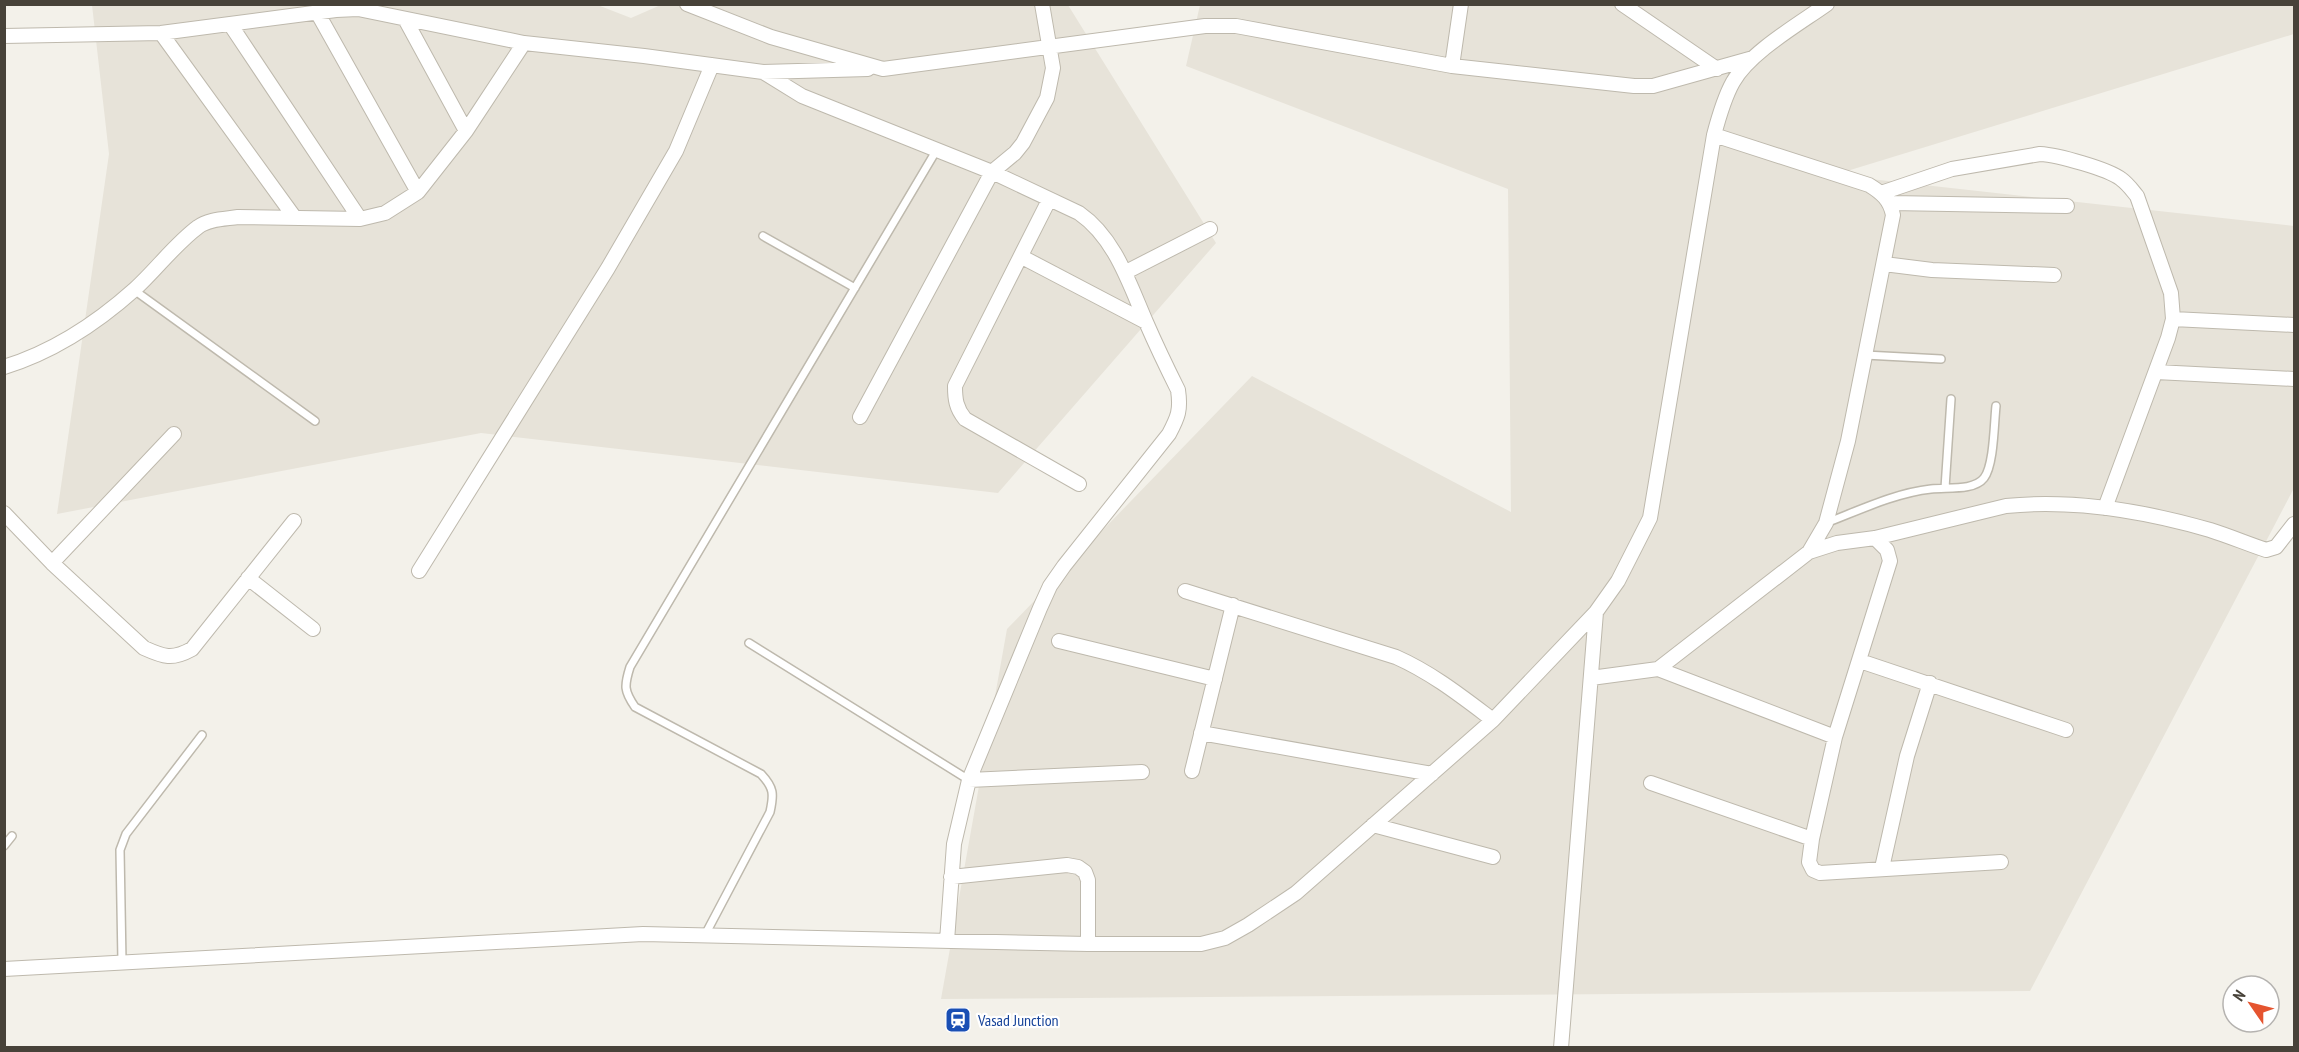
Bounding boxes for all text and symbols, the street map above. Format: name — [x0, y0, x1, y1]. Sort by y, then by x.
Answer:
north arrow — [2221, 974, 2281, 1034]
text: N — [2228, 986, 2249, 1005]
station icon: Vasad Junction — [943, 1005, 973, 1035]
place label: Vasad Junction — [977, 1010, 1059, 1030]

